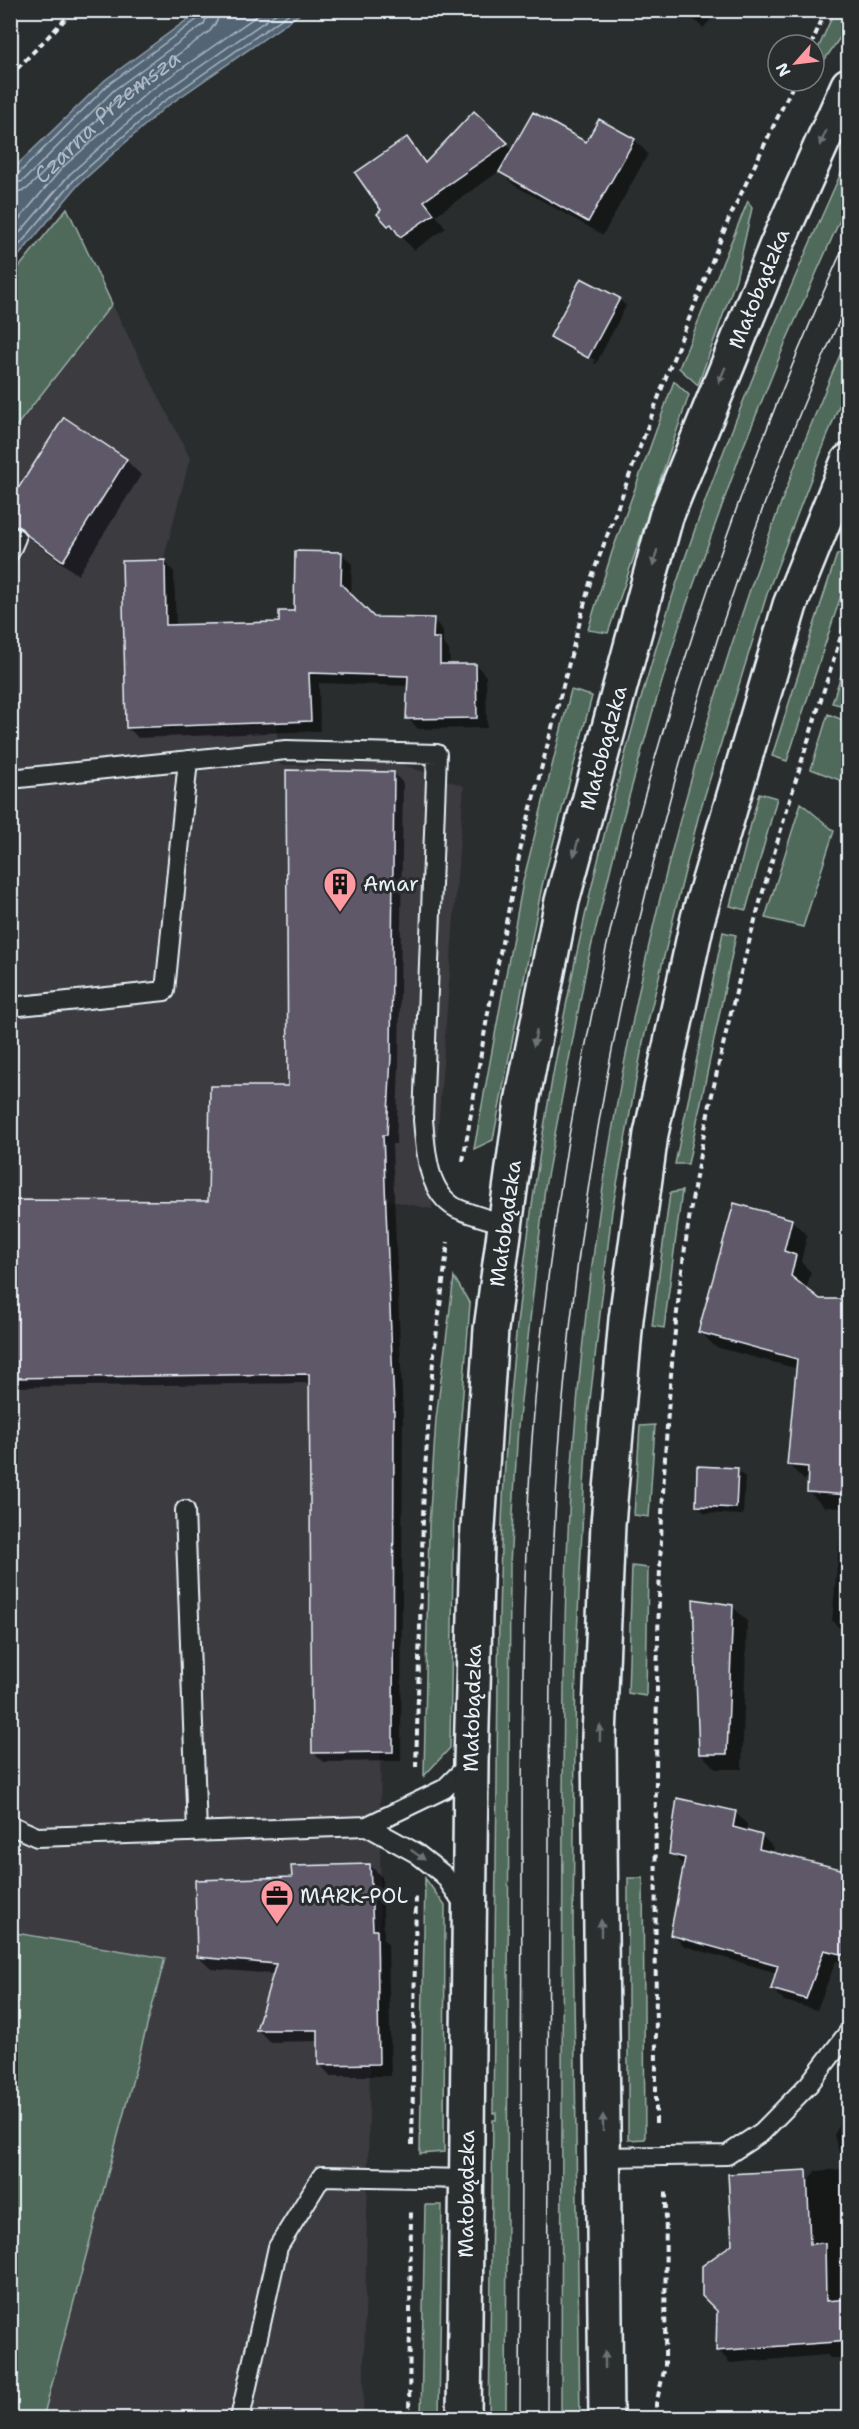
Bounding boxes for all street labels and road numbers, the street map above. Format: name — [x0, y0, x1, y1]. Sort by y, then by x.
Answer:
street label: Małobądzka — [722, 224, 796, 353]
street label: Małobądzka — [573, 683, 634, 813]
street label: Małobądzka — [483, 1158, 528, 1289]
street label: Małobądzka — [457, 1644, 488, 1772]
street label: Małobądzka — [452, 2130, 481, 2258]

